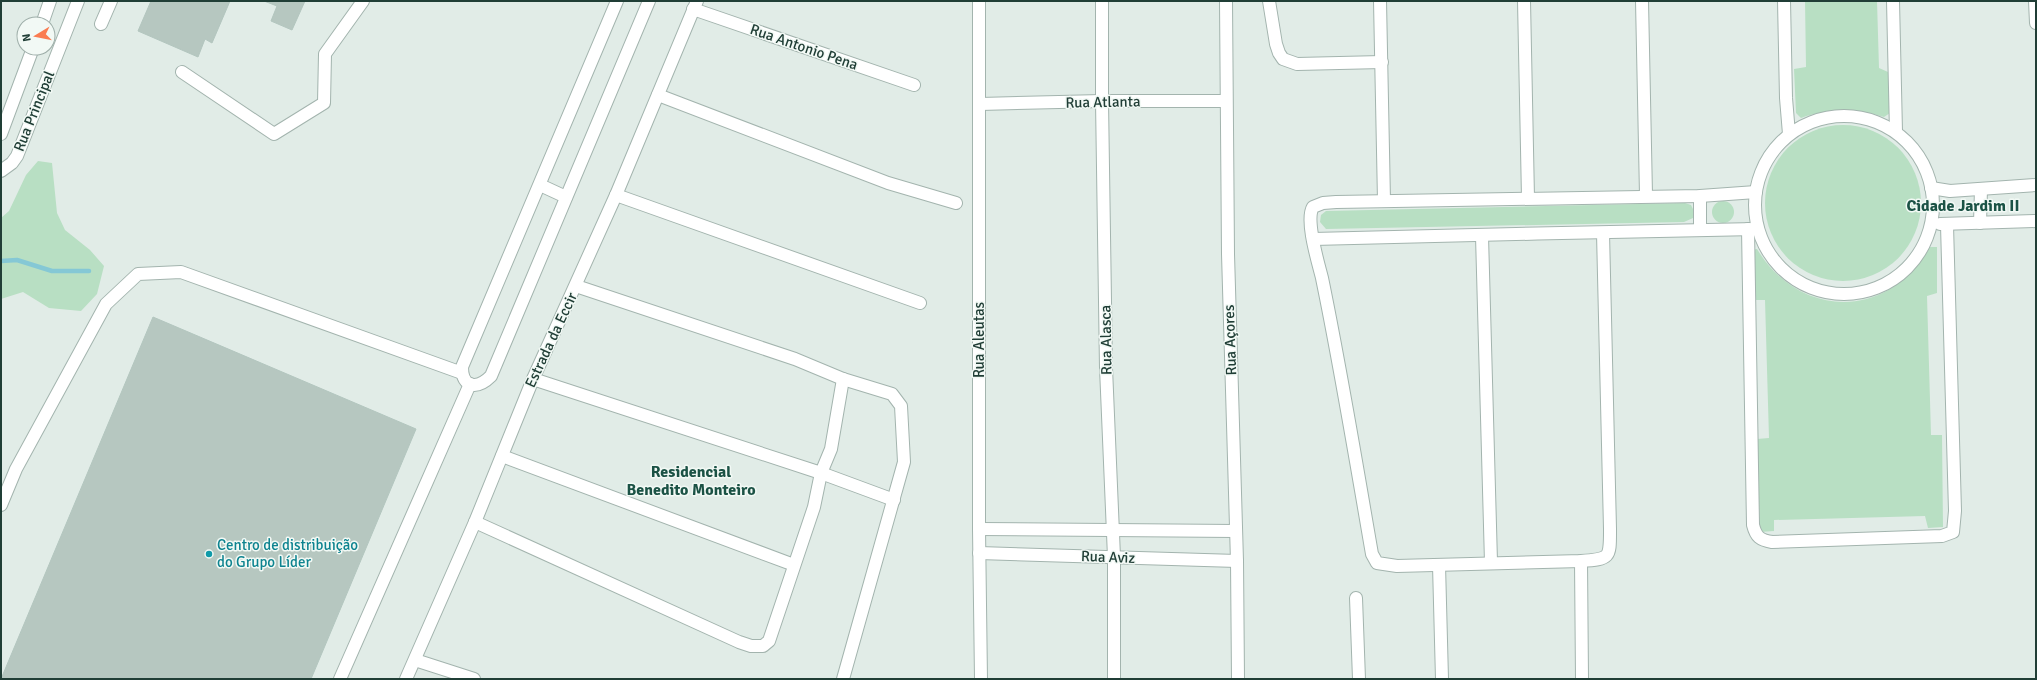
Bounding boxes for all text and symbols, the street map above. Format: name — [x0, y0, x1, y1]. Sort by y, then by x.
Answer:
north arrow — [16, 16, 56, 56]
street label: Rua Antonio Pena — [748, 20, 860, 74]
text: N — [20, 33, 34, 43]
street label: Rua Principal — [10, 68, 58, 154]
street label: Rua Atlanta — [1065, 92, 1141, 112]
district label: Cidade Jardim II — [1907, 196, 2019, 216]
street label: Estrada da Eccir — [521, 289, 581, 391]
street label: Rua Aleutas — [970, 301, 988, 378]
street label: Rua Açores — [1220, 304, 1240, 376]
street label: Rua Alasca — [1096, 305, 1116, 375]
district label: Residencial Benedito Monteiro — [626, 462, 756, 500]
place label: Centro de distribuição do Grupo Líder — [217, 536, 358, 571]
street label: Rua Aviz — [1081, 547, 1136, 567]
marker: Centro de distribuição do Grupo Líder — [204, 549, 214, 559]

